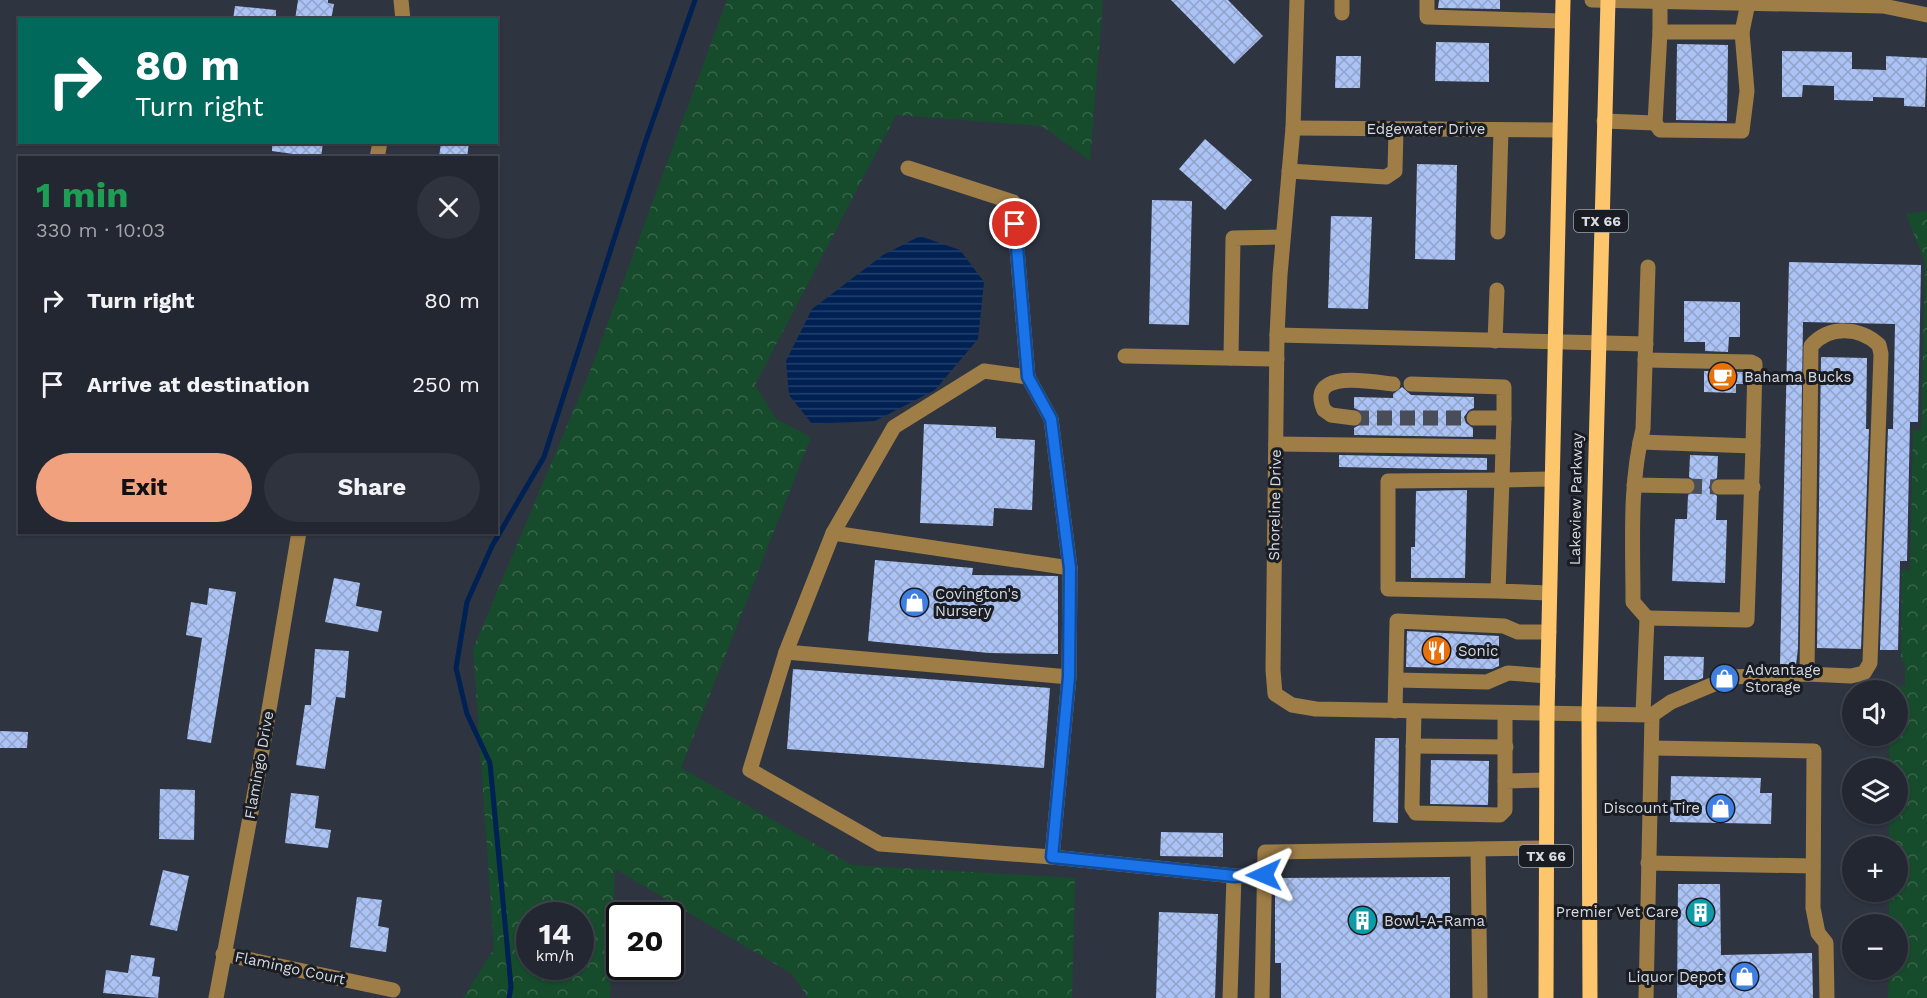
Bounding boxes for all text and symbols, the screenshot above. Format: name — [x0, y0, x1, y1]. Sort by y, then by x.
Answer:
text: 80 m — [135, 41, 240, 90]
icon: right — [36, 42, 114, 120]
text: Turn right — [135, 91, 264, 123]
street label: Edgewater Drive — [1367, 120, 1485, 138]
text: 1 min — [36, 174, 128, 216]
button: close — [417, 176, 480, 239]
pin — [989, 198, 1040, 249]
icon: arrive — [998, 207, 1031, 240]
road number: TX 66 — [1574, 210, 1628, 232]
text: 330 m · 10:03 — [36, 218, 165, 242]
icon: right — [36, 284, 69, 317]
text: Turn right — [87, 288, 194, 313]
text: 80 m — [424, 288, 480, 313]
cafe icon: Bahama Bucks — [1707, 361, 1739, 393]
icon: arrive — [36, 368, 69, 401]
place label: Bahama Bucks — [1744, 368, 1851, 386]
text: Arrive at destination — [87, 372, 310, 397]
text: 250 m — [412, 372, 480, 397]
street label: Lakeview Parkway — [1566, 433, 1586, 565]
street label: Shoreline Drive — [1265, 449, 1285, 561]
button: Exit — [36, 453, 252, 522]
button: Share — [264, 453, 480, 522]
place label: Covington's Nursery — [935, 585, 1019, 620]
shop icon: Covington's Nursery — [898, 587, 930, 619]
restaurant icon: Sonic — [1421, 635, 1453, 667]
place label: Sonic — [1458, 642, 1498, 660]
place label: Advantage Storage — [1745, 661, 1821, 696]
shop icon: Advantage Storage — [1708, 663, 1740, 695]
map controls — [1842, 680, 1908, 980]
button: sound — [1842, 680, 1908, 746]
street label: Flamingo Drive — [241, 710, 277, 820]
button: layers — [1842, 758, 1908, 824]
shop icon: Discount Tire — [1705, 792, 1737, 824]
place label: Discount Tire — [1603, 799, 1700, 817]
button: + — [1842, 836, 1908, 902]
position arrow — [1232, 843, 1296, 907]
road number: TX 66 — [1519, 845, 1573, 867]
building icon: Premier Vet Care — [1684, 896, 1716, 928]
speed limit sign: 20 — [606, 902, 684, 980]
place label: Premier Vet Care — [1556, 903, 1679, 921]
building icon: Bowl-A-Rama — [1347, 905, 1379, 937]
place label: Bowl-A-Rama — [1384, 912, 1485, 930]
button: − — [1842, 914, 1908, 980]
text: 14 — [539, 916, 571, 951]
text: km/h — [536, 947, 574, 965]
street label: Flamingo Court — [233, 948, 348, 989]
shop icon: Liquor Depot — [1728, 961, 1760, 993]
place label: Liquor Depot — [1627, 968, 1724, 986]

